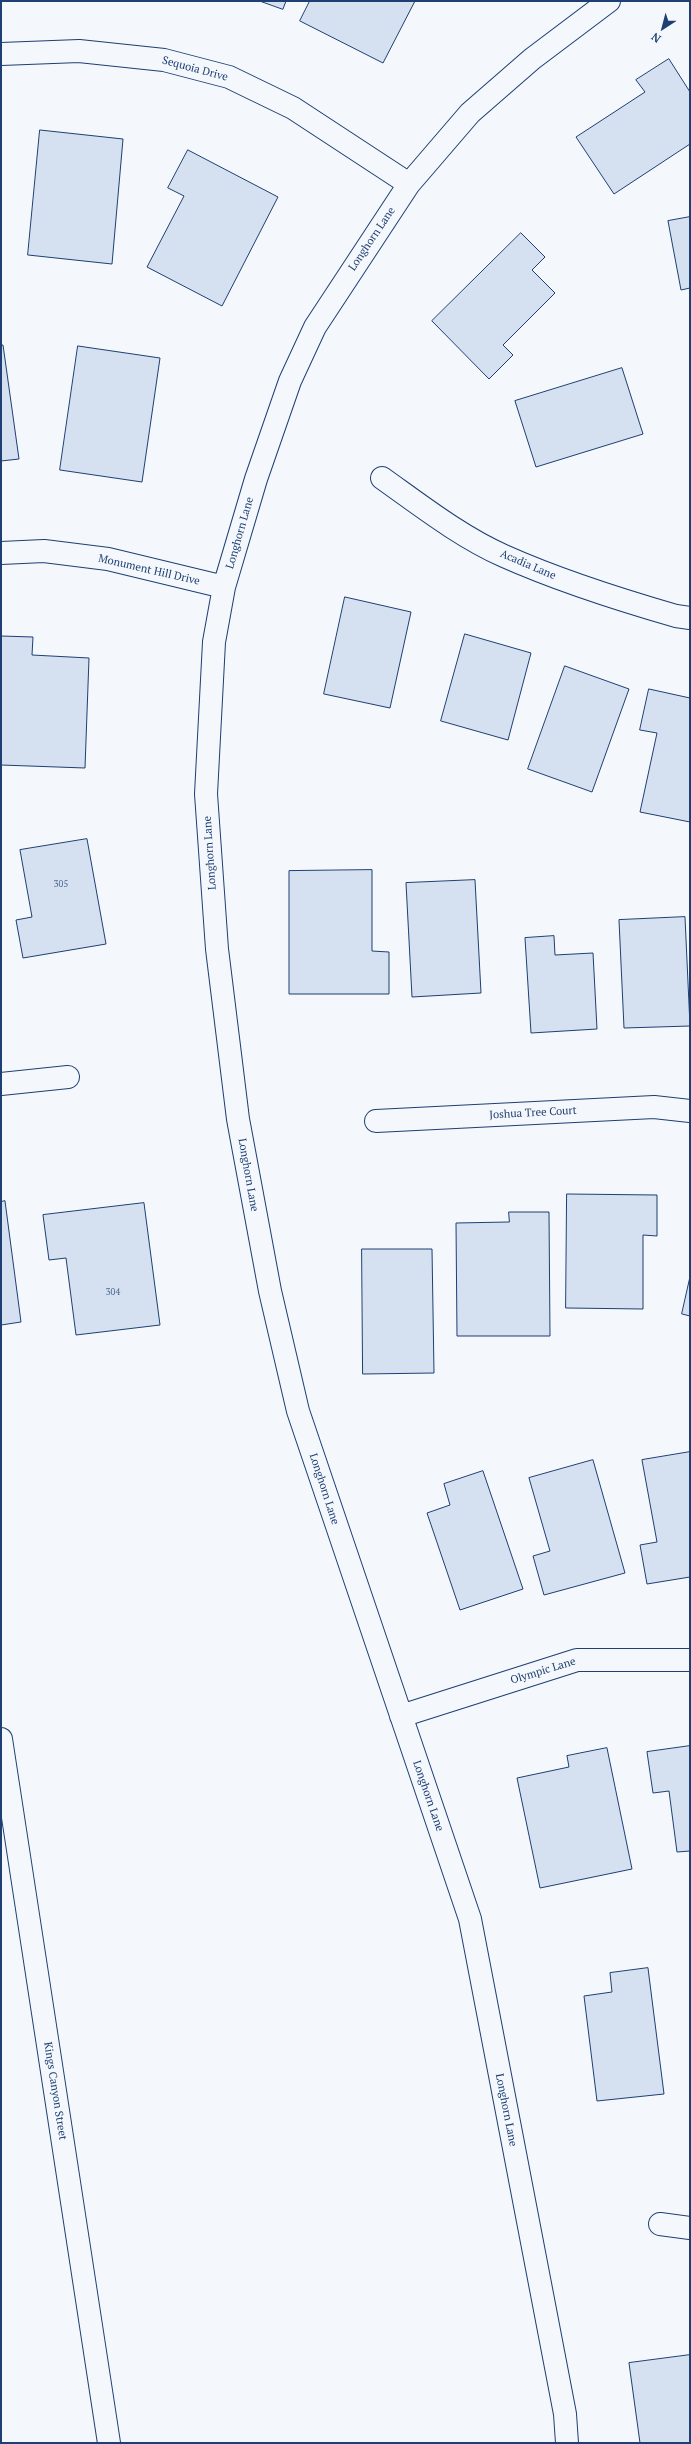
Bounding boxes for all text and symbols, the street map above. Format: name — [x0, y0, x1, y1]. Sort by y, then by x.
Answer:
north arrow — [643, 8, 683, 48]
text: N — [648, 30, 663, 46]
street label: Sequoia Drive — [161, 54, 229, 84]
street label: Longhorn Lane — [346, 205, 398, 273]
street label: Longhorn Lane — [223, 496, 257, 570]
street label: Acadia Lane — [498, 547, 558, 583]
street label: Monument Hill Drive — [97, 552, 201, 588]
street label: Longhorn Lane — [201, 816, 219, 890]
house number: 305 — [54, 879, 68, 889]
street label: Joshua Tree Court — [489, 1104, 577, 1122]
street label: Longhorn Lane — [235, 1137, 261, 1213]
house number: 304 — [106, 1287, 120, 1297]
street label: Longhorn Lane — [306, 1452, 342, 1526]
street label: Olympic Lane — [509, 1655, 577, 1687]
street label: Longhorn Lane — [410, 1759, 446, 1833]
street label: Kings Canyon Street — [41, 2041, 69, 2141]
street label: Longhorn Lane — [492, 2072, 520, 2148]

